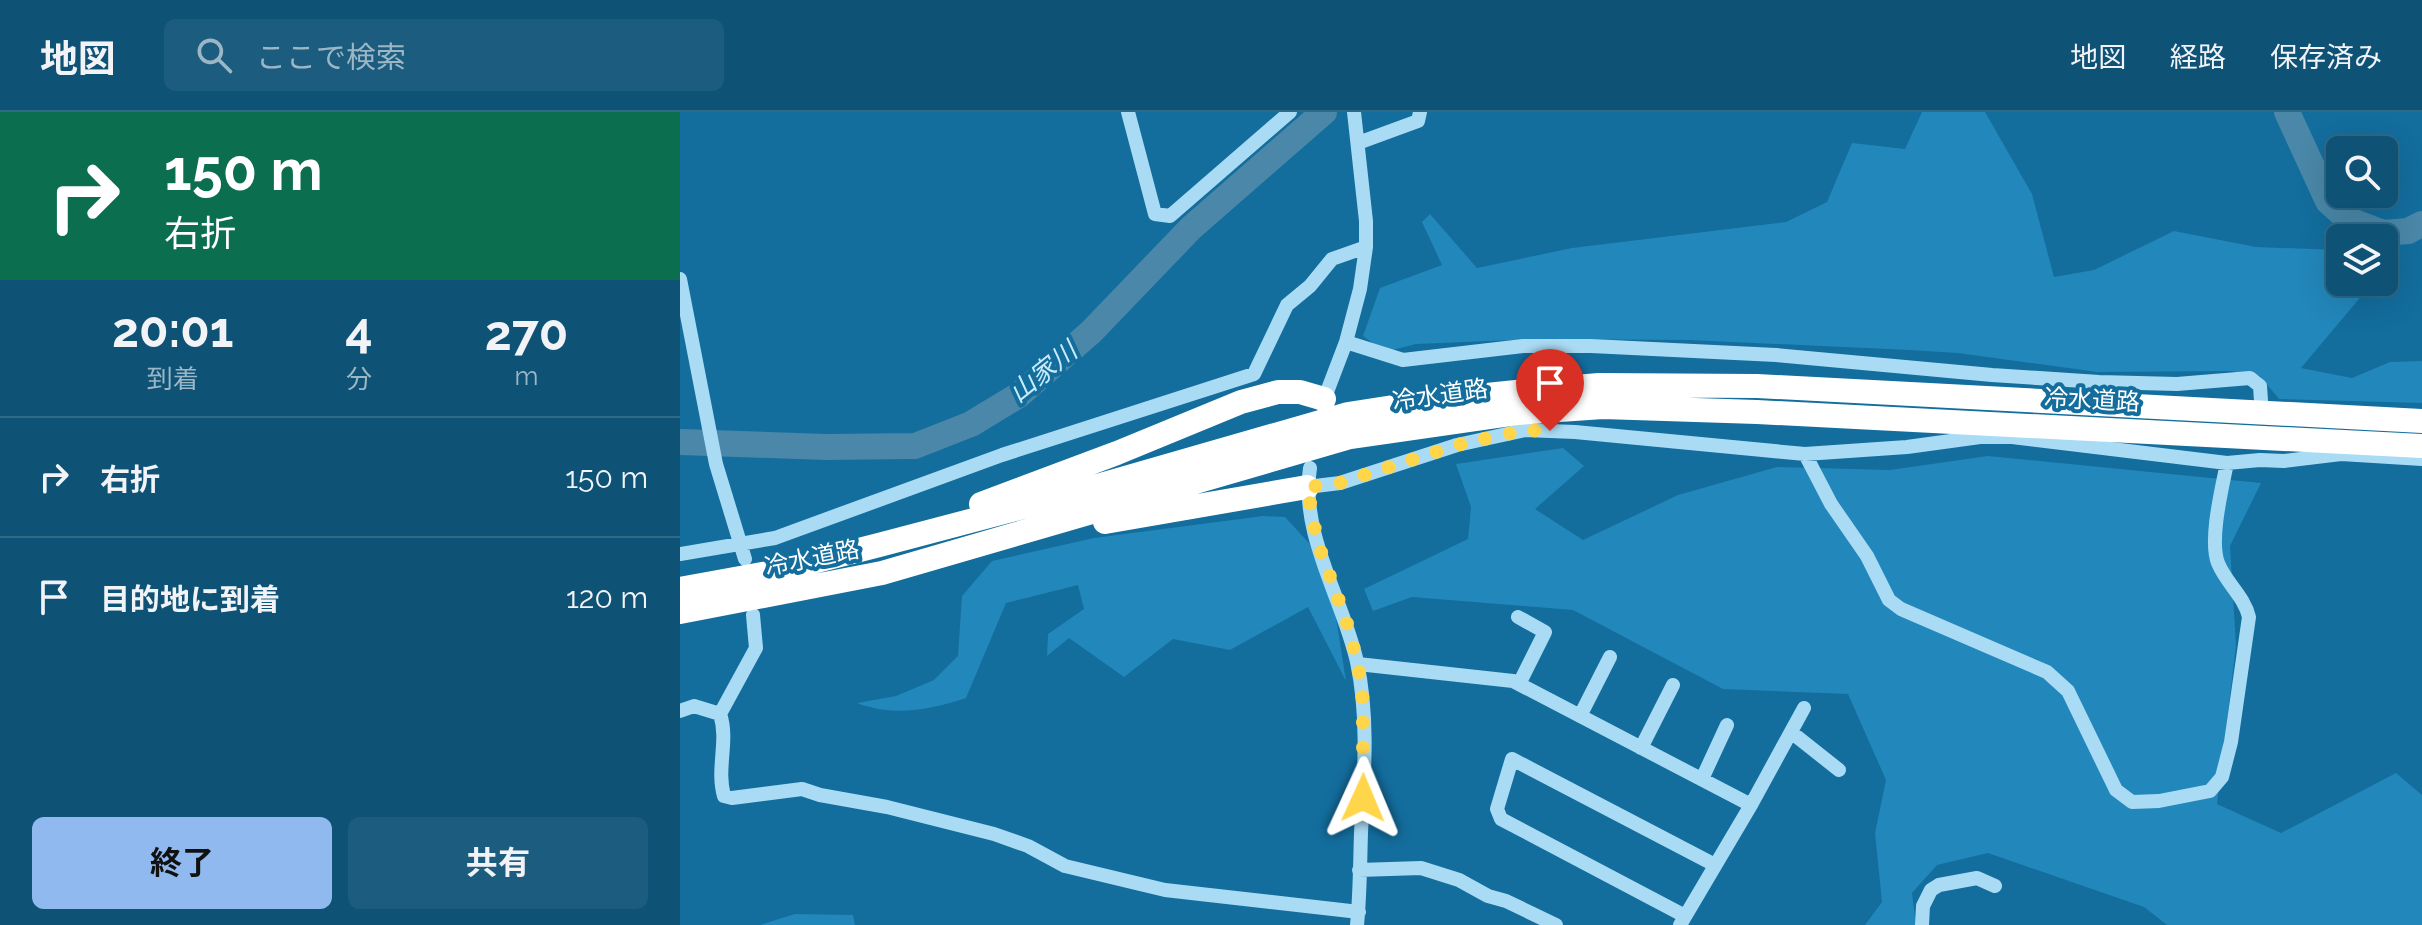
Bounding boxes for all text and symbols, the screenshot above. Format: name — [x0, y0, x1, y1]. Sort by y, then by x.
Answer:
search box — [164, 19, 724, 91]
icon: search — [192, 33, 236, 77]
text: 地図 — [40, 36, 116, 81]
text: ここで検索 — [256, 40, 406, 75]
text: 地図 — [2070, 41, 2126, 74]
text: 経路 — [2170, 41, 2226, 74]
text: 保存済み — [2270, 41, 2382, 74]
map controls — [2326, 136, 2398, 296]
button: search — [2326, 136, 2398, 208]
text: 150 m — [164, 137, 323, 203]
icon: right — [32, 144, 136, 248]
text: 右折 — [164, 212, 236, 254]
button: layers — [2326, 224, 2398, 296]
text: 20:01 — [112, 302, 233, 358]
text: 4 — [345, 302, 373, 358]
text: 270 — [485, 305, 568, 361]
water label: 山家川 — [1003, 334, 1085, 408]
pin — [1516, 349, 1584, 431]
text: m — [514, 361, 538, 391]
icon: arrive — [1528, 361, 1572, 405]
text: 到着 — [147, 364, 199, 394]
text: 分 — [346, 364, 372, 394]
street label: 冷水道路 — [1390, 373, 1489, 416]
street label: 冷水道路 — [2043, 383, 2141, 416]
icon: right — [32, 455, 76, 499]
text: 150 m — [565, 460, 648, 495]
text: 右折 — [100, 462, 160, 497]
street label: 冷水道路 — [762, 534, 862, 581]
icon: arrive — [32, 575, 76, 619]
text: 120 m — [566, 580, 648, 615]
text: 目的地に到着 — [100, 582, 280, 617]
position arrow — [1321, 756, 1405, 840]
button: 終了 — [32, 817, 332, 909]
button: 共有 — [348, 817, 648, 909]

